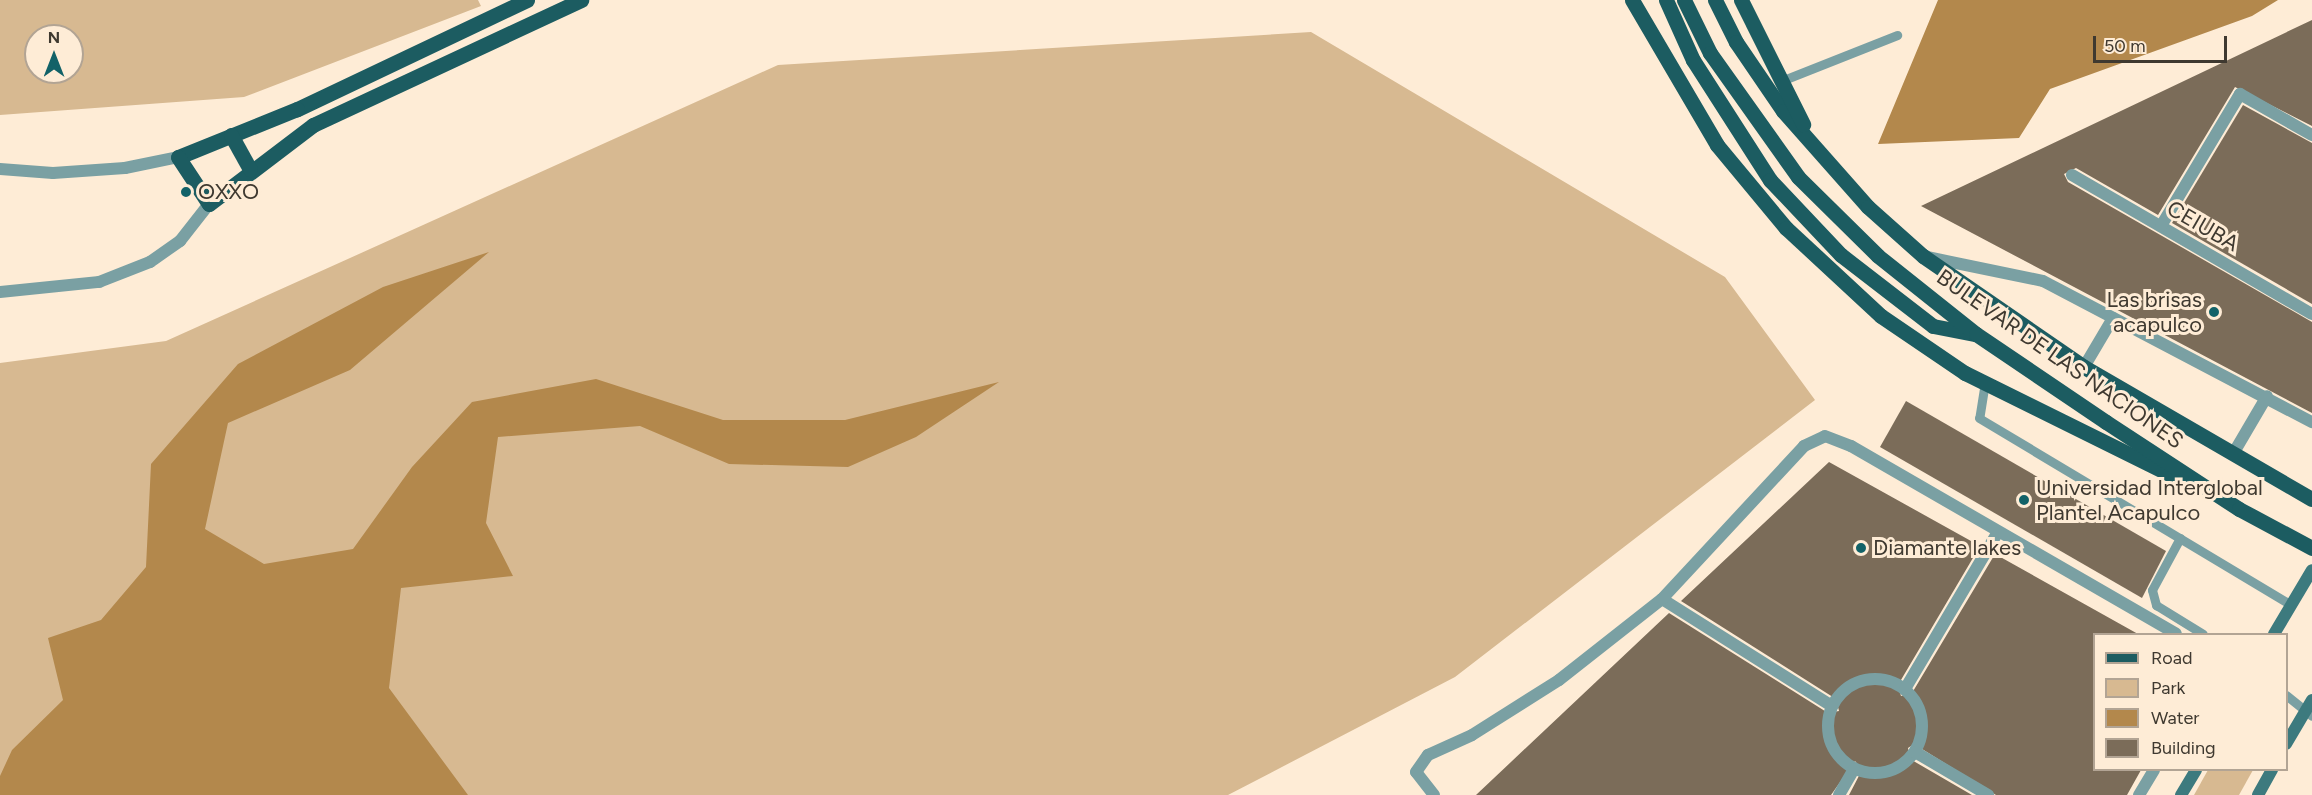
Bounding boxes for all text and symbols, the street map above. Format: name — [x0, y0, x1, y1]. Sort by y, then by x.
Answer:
north arrow — [24, 24, 84, 84]
scale bar — [2096, 24, 2230, 62]
text: N — [48, 28, 60, 47]
text: 50 m — [2104, 35, 2146, 57]
place label: OXXO — [198, 179, 259, 205]
marker: OXXO — [179, 185, 193, 199]
street label: CEIUBA — [2162, 195, 2244, 257]
street label: BULEVAR DE LAS NACIONES — [1932, 264, 2188, 454]
place label: Las brisas acapulco — [2106, 286, 2202, 338]
marker: Las brisas acapulco — [2207, 305, 2221, 319]
place label: Universidad Interglobal Plantel Acapulco — [2036, 474, 2263, 526]
marker: Universidad Interglobal Plantel Acapulco — [2017, 493, 2031, 507]
place label: Diamante lakes — [1873, 535, 2021, 561]
marker: Diamante lakes — [1854, 541, 1868, 555]
legend — [2093, 633, 2288, 771]
text: Road — [2151, 647, 2192, 669]
text: Park — [2151, 677, 2185, 699]
text: Water — [2151, 707, 2199, 729]
text: Building — [2151, 737, 2216, 759]

